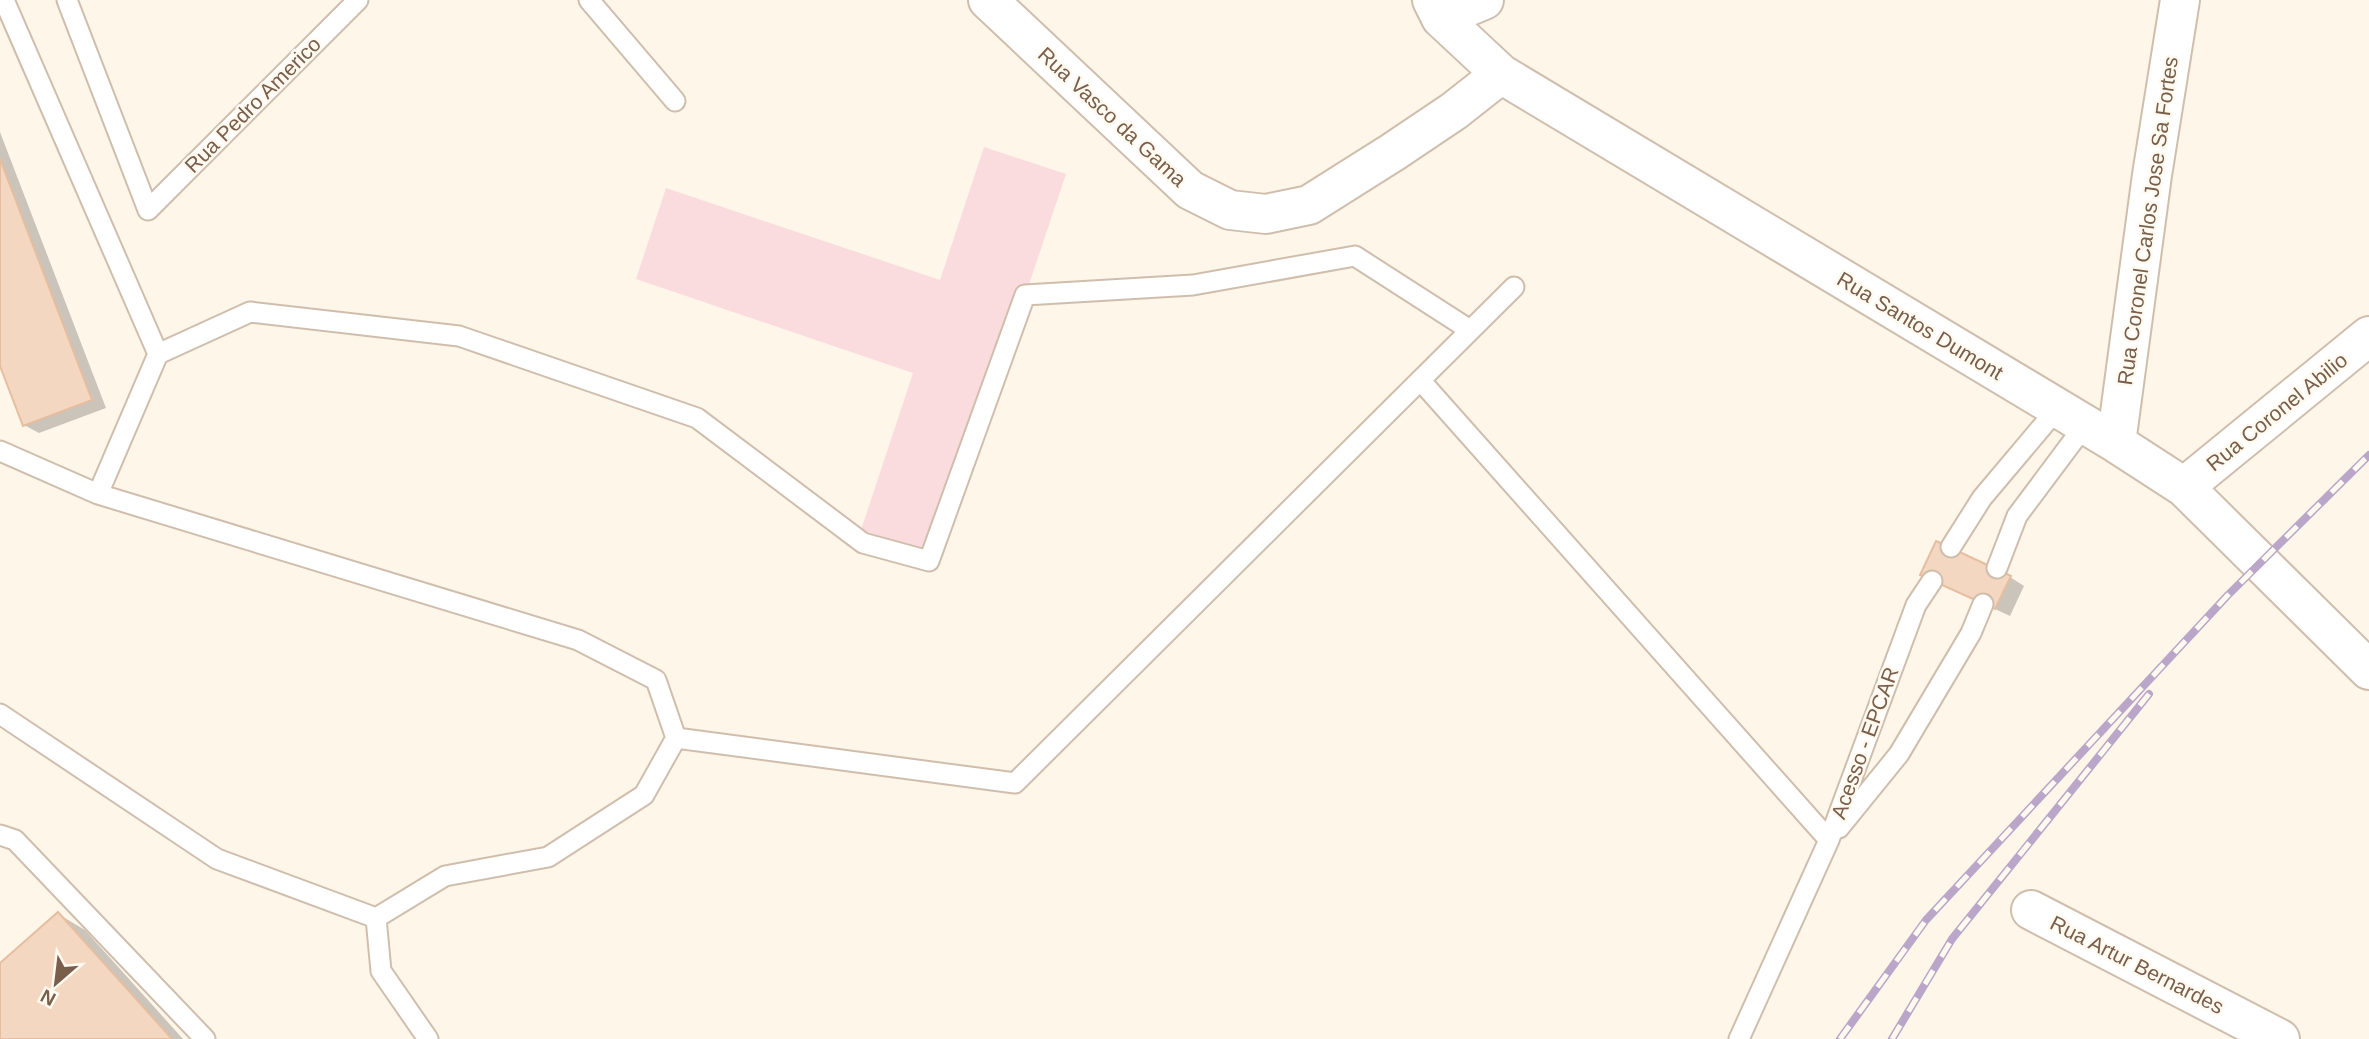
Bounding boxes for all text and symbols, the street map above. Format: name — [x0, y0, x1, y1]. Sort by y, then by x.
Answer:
street label: Rua Pedro Americo — [180, 32, 325, 177]
street label: Rua Vasco da Gama — [1034, 42, 1191, 191]
street label: Rua Coronel Carlos Jose Sa Fortes — [2113, 55, 2182, 387]
street label: Rua Santos Dumont — [1833, 267, 2007, 384]
street label: Rua Coronel Abilio — [2202, 348, 2352, 475]
street label: Acesso - EPCAR — [1826, 664, 1903, 822]
street label: Rua Artur Bernardes — [2047, 911, 2228, 1018]
north arrow — [21, 948, 91, 1018]
text: N — [37, 985, 59, 1010]

